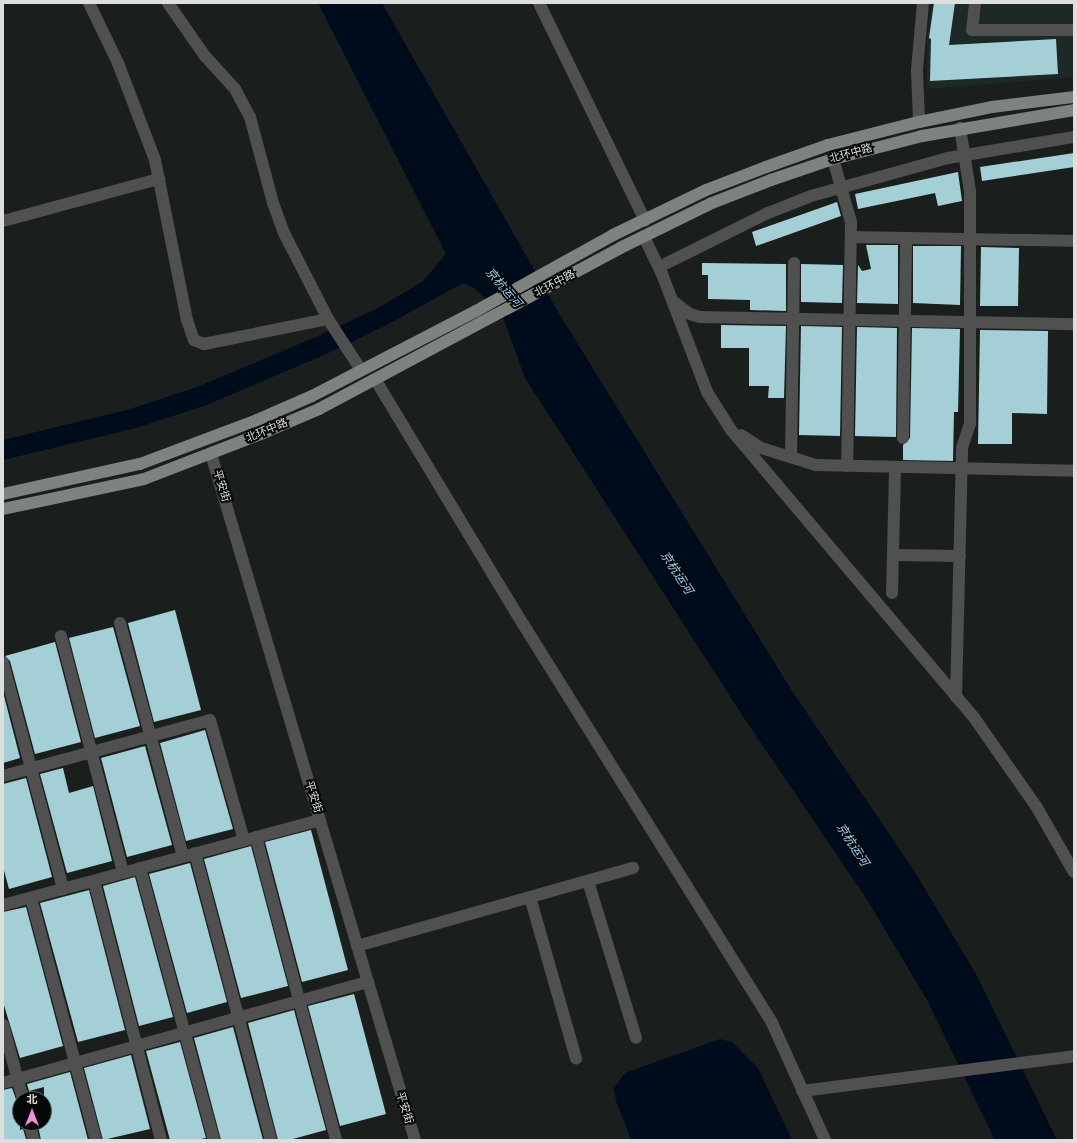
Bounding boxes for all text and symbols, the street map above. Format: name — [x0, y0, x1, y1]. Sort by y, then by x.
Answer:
street label: 北环中路 — [828, 142, 874, 166]
water label: 京杭运河 — [482, 265, 524, 311]
street label: 北环中路 — [532, 268, 578, 300]
street label: 北环中路 — [244, 416, 290, 446]
street label: 平安街 — [210, 468, 232, 504]
water label: 京杭运河 — [657, 549, 695, 597]
street label: 平安街 — [302, 779, 324, 815]
water label: 京杭运河 — [833, 821, 871, 869]
street label: 平安街 — [393, 1090, 415, 1126]
north arrow — [12, 1091, 52, 1131]
text: 北 — [27, 1092, 38, 1107]

